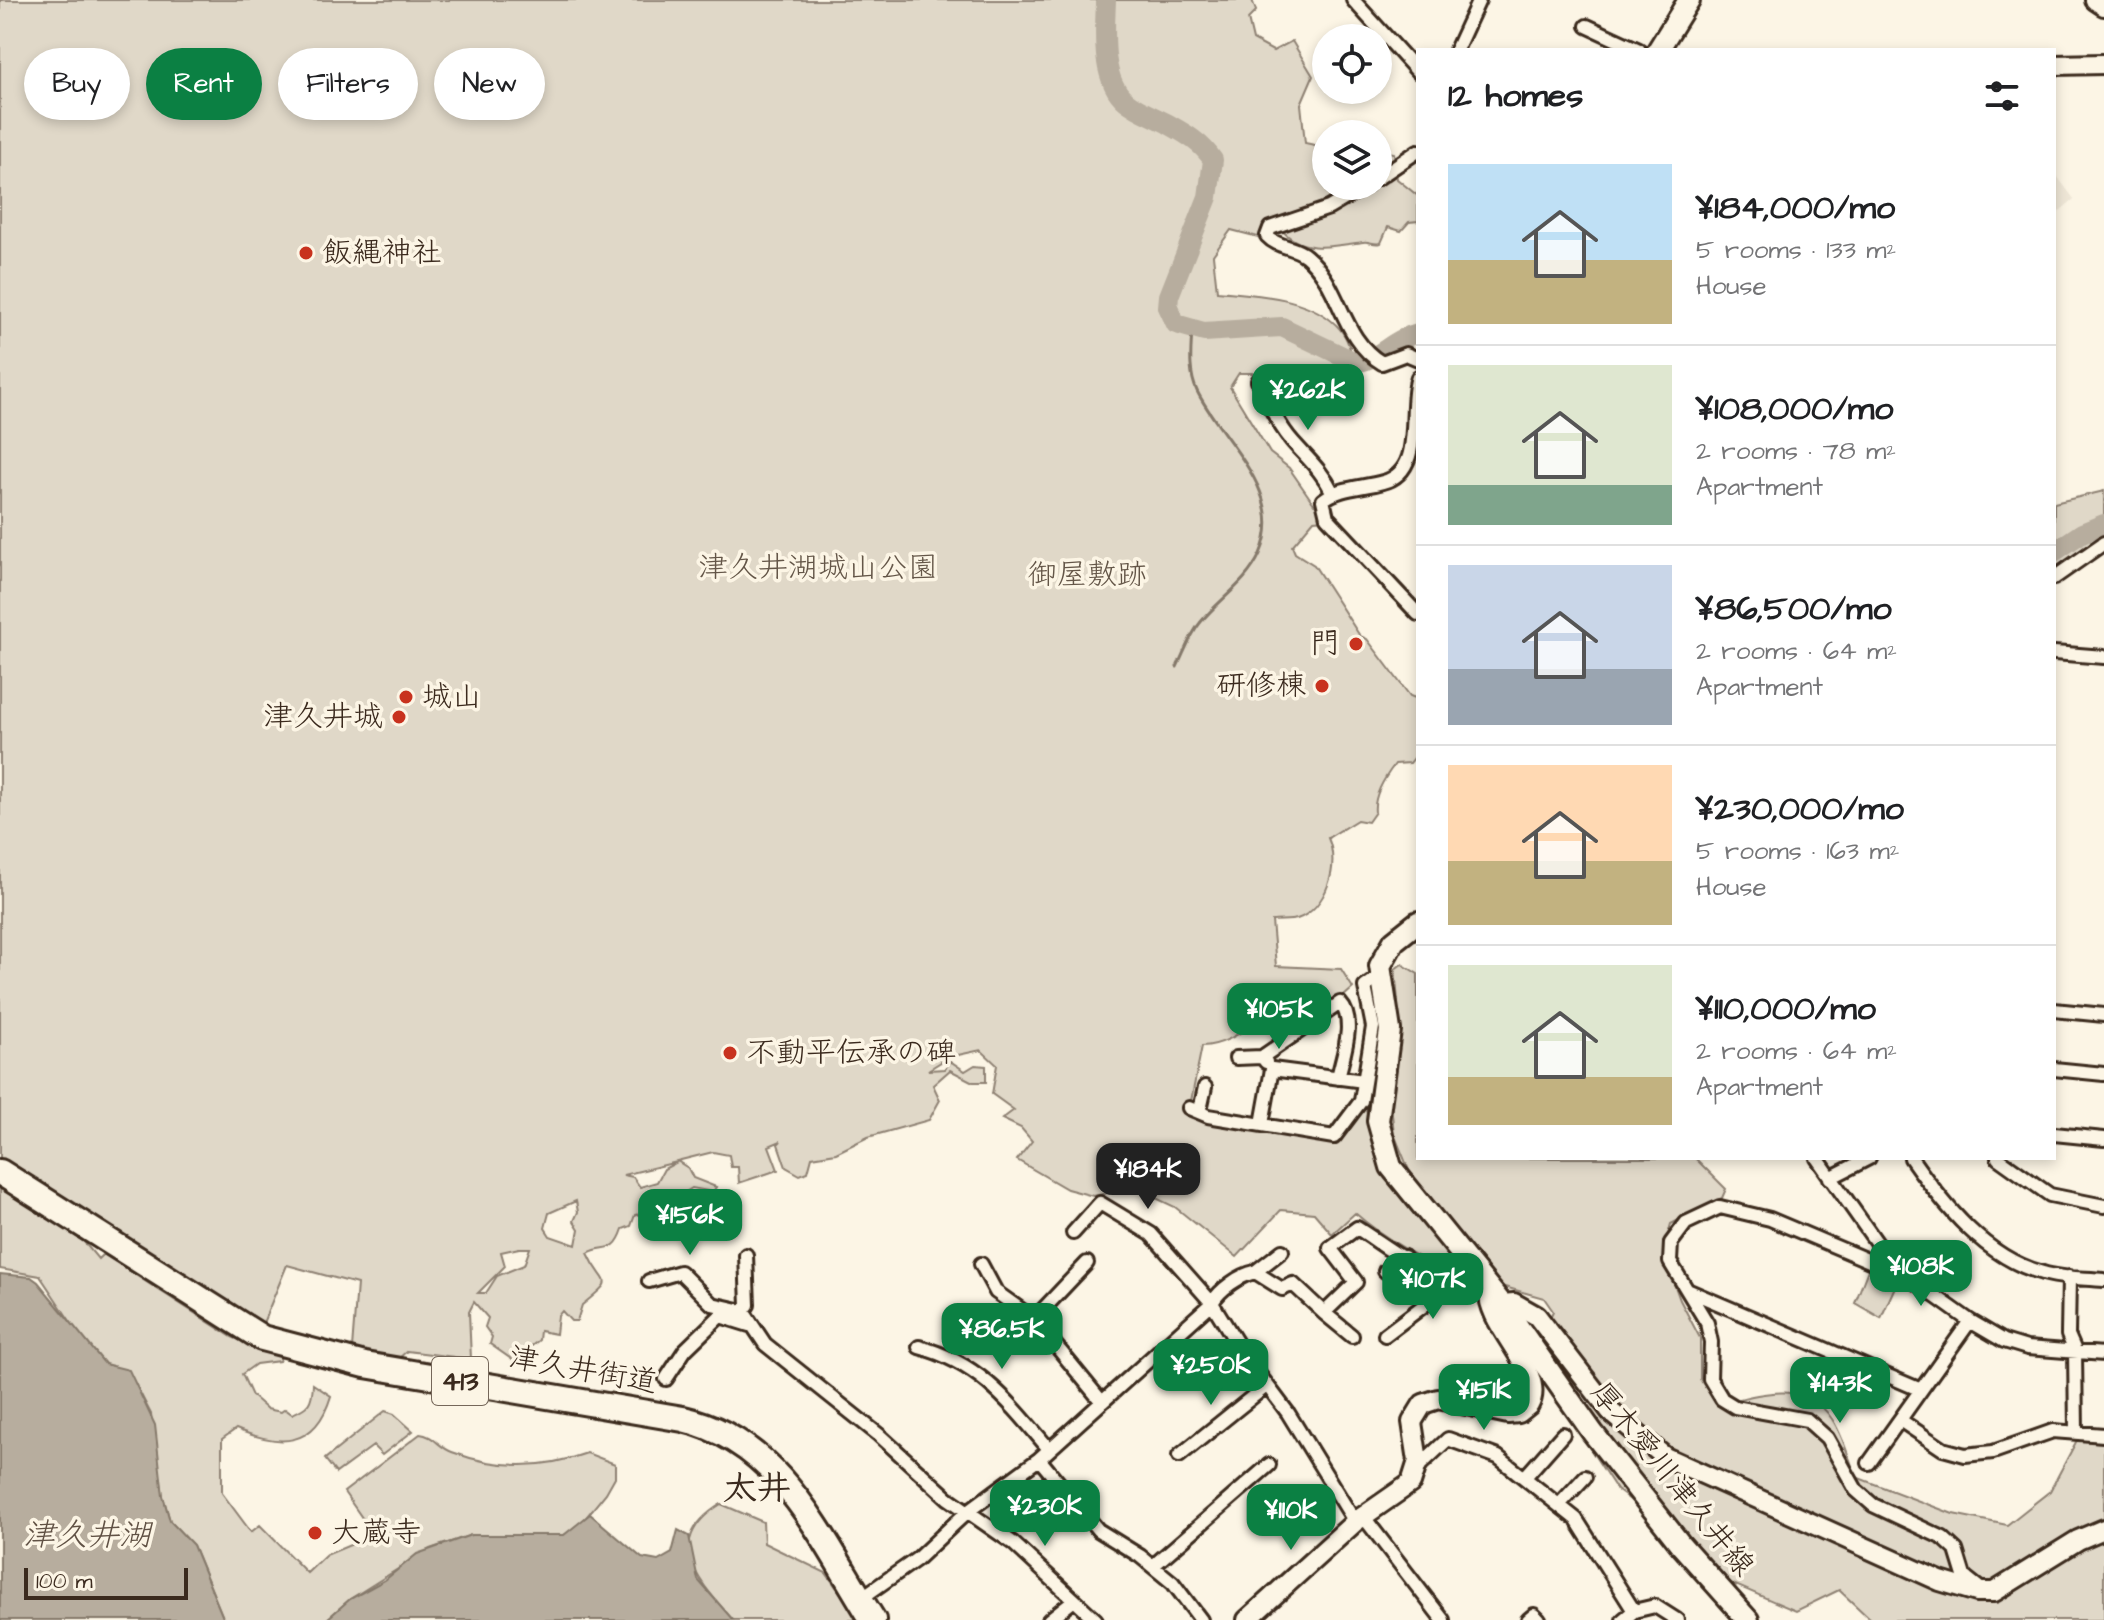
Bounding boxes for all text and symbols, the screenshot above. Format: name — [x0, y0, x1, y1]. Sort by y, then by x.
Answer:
map controls — [1312, 24, 1392, 200]
button: locate — [1312, 24, 1392, 104]
chip: Buy — [24, 48, 130, 120]
chip: Rent — [146, 48, 262, 120]
chip: Filters — [278, 48, 418, 120]
chip: New — [434, 48, 545, 120]
text: 12 homes — [1448, 72, 1583, 120]
icon: filters — [1980, 74, 2024, 118]
button: layers — [1312, 120, 1392, 200]
text: ¥184,000/mo — [1696, 184, 1895, 232]
icon: home — [1512, 196, 1608, 292]
place label: 飯縄神社 — [322, 232, 442, 274]
text: 5 rooms · 133 m² — [1696, 232, 1896, 268]
marker: 飯縄神社 — [297, 244, 315, 262]
text: House — [1696, 268, 1767, 304]
pin: ¥262K — [1252, 364, 1364, 432]
text: ¥262K — [1270, 372, 1346, 408]
text: ¥108,000/mo — [1696, 385, 1893, 433]
icon: home — [1512, 397, 1608, 493]
text: 2 rooms · 78 m² — [1696, 433, 1896, 469]
text: Apartment — [1696, 469, 1823, 505]
park label: 津久井湖城山公園 — [698, 547, 938, 589]
park label: 御屋敷跡 — [1027, 554, 1147, 596]
text: ¥86,500/mo — [1696, 585, 1892, 633]
icon: home — [1512, 597, 1608, 693]
place label: 門 — [1310, 623, 1340, 665]
text: 2 rooms · 64 m² — [1696, 633, 1897, 669]
marker: 門 — [1347, 635, 1365, 653]
place label: 研修棟 — [1216, 665, 1306, 707]
text: Apartment — [1696, 669, 1823, 705]
place label: 城山 — [422, 676, 482, 718]
marker: 研修棟 — [1313, 677, 1331, 695]
marker: 城山 — [397, 688, 415, 706]
place label: 津久井城 — [263, 696, 383, 738]
marker: 津久井城 — [390, 708, 408, 726]
text: ¥230,000/mo — [1696, 785, 1904, 833]
icon: home — [1512, 797, 1608, 893]
text: 5 rooms · 163 m² — [1696, 833, 1899, 869]
text: House — [1696, 869, 1767, 905]
pin: ¥105K — [1223, 983, 1335, 1051]
text: ¥110,000/mo — [1696, 985, 1876, 1033]
text: ¥105K — [1245, 991, 1313, 1027]
icon: home — [1512, 997, 1608, 1093]
place label: 不動平伝承の碑 — [746, 1032, 956, 1074]
text: 2 rooms · 64 m² — [1696, 1033, 1897, 1069]
marker: 不動平伝承の碑 — [721, 1044, 739, 1062]
text: Apartment — [1696, 1069, 1823, 1105]
pin: ¥184K — [1092, 1143, 1204, 1211]
text: ¥184K — [1114, 1151, 1182, 1187]
pin: ¥156K — [634, 1189, 746, 1257]
text: ¥156K — [656, 1197, 724, 1233]
pin: ¥108K — [1865, 1240, 1977, 1308]
text: ¥108K — [1888, 1248, 1954, 1284]
pin: ¥107K — [1377, 1253, 1489, 1321]
text: ¥107K — [1400, 1261, 1466, 1297]
pin: ¥86.5K — [937, 1303, 1067, 1371]
text: ¥86.5K — [960, 1311, 1044, 1347]
street label: 津久井街道 — [505, 1336, 661, 1404]
pin: ¥250K — [1155, 1339, 1267, 1407]
text: ¥250K — [1171, 1347, 1251, 1383]
road number: 413 — [432, 1357, 488, 1405]
pin: ¥143K — [1784, 1357, 1896, 1425]
pin: ¥151K — [1428, 1364, 1540, 1432]
text: ¥143K — [1808, 1365, 1872, 1401]
text: ¥151K — [1457, 1372, 1511, 1408]
street label: 厚木愛川津久井線 — [1580, 1373, 1764, 1585]
district label: 太井 — [723, 1465, 791, 1513]
pin: ¥230K — [989, 1480, 1101, 1548]
pin: ¥110K — [1235, 1484, 1347, 1552]
text: ¥230K — [1008, 1488, 1082, 1524]
text: ¥110K — [1265, 1492, 1317, 1528]
place label: 大蔵寺 — [331, 1512, 421, 1554]
water label: 津久井湖 — [23, 1513, 154, 1558]
marker: 大蔵寺 — [306, 1524, 324, 1542]
scale bar — [24, 1564, 188, 1600]
text: 100 m — [36, 1566, 93, 1597]

